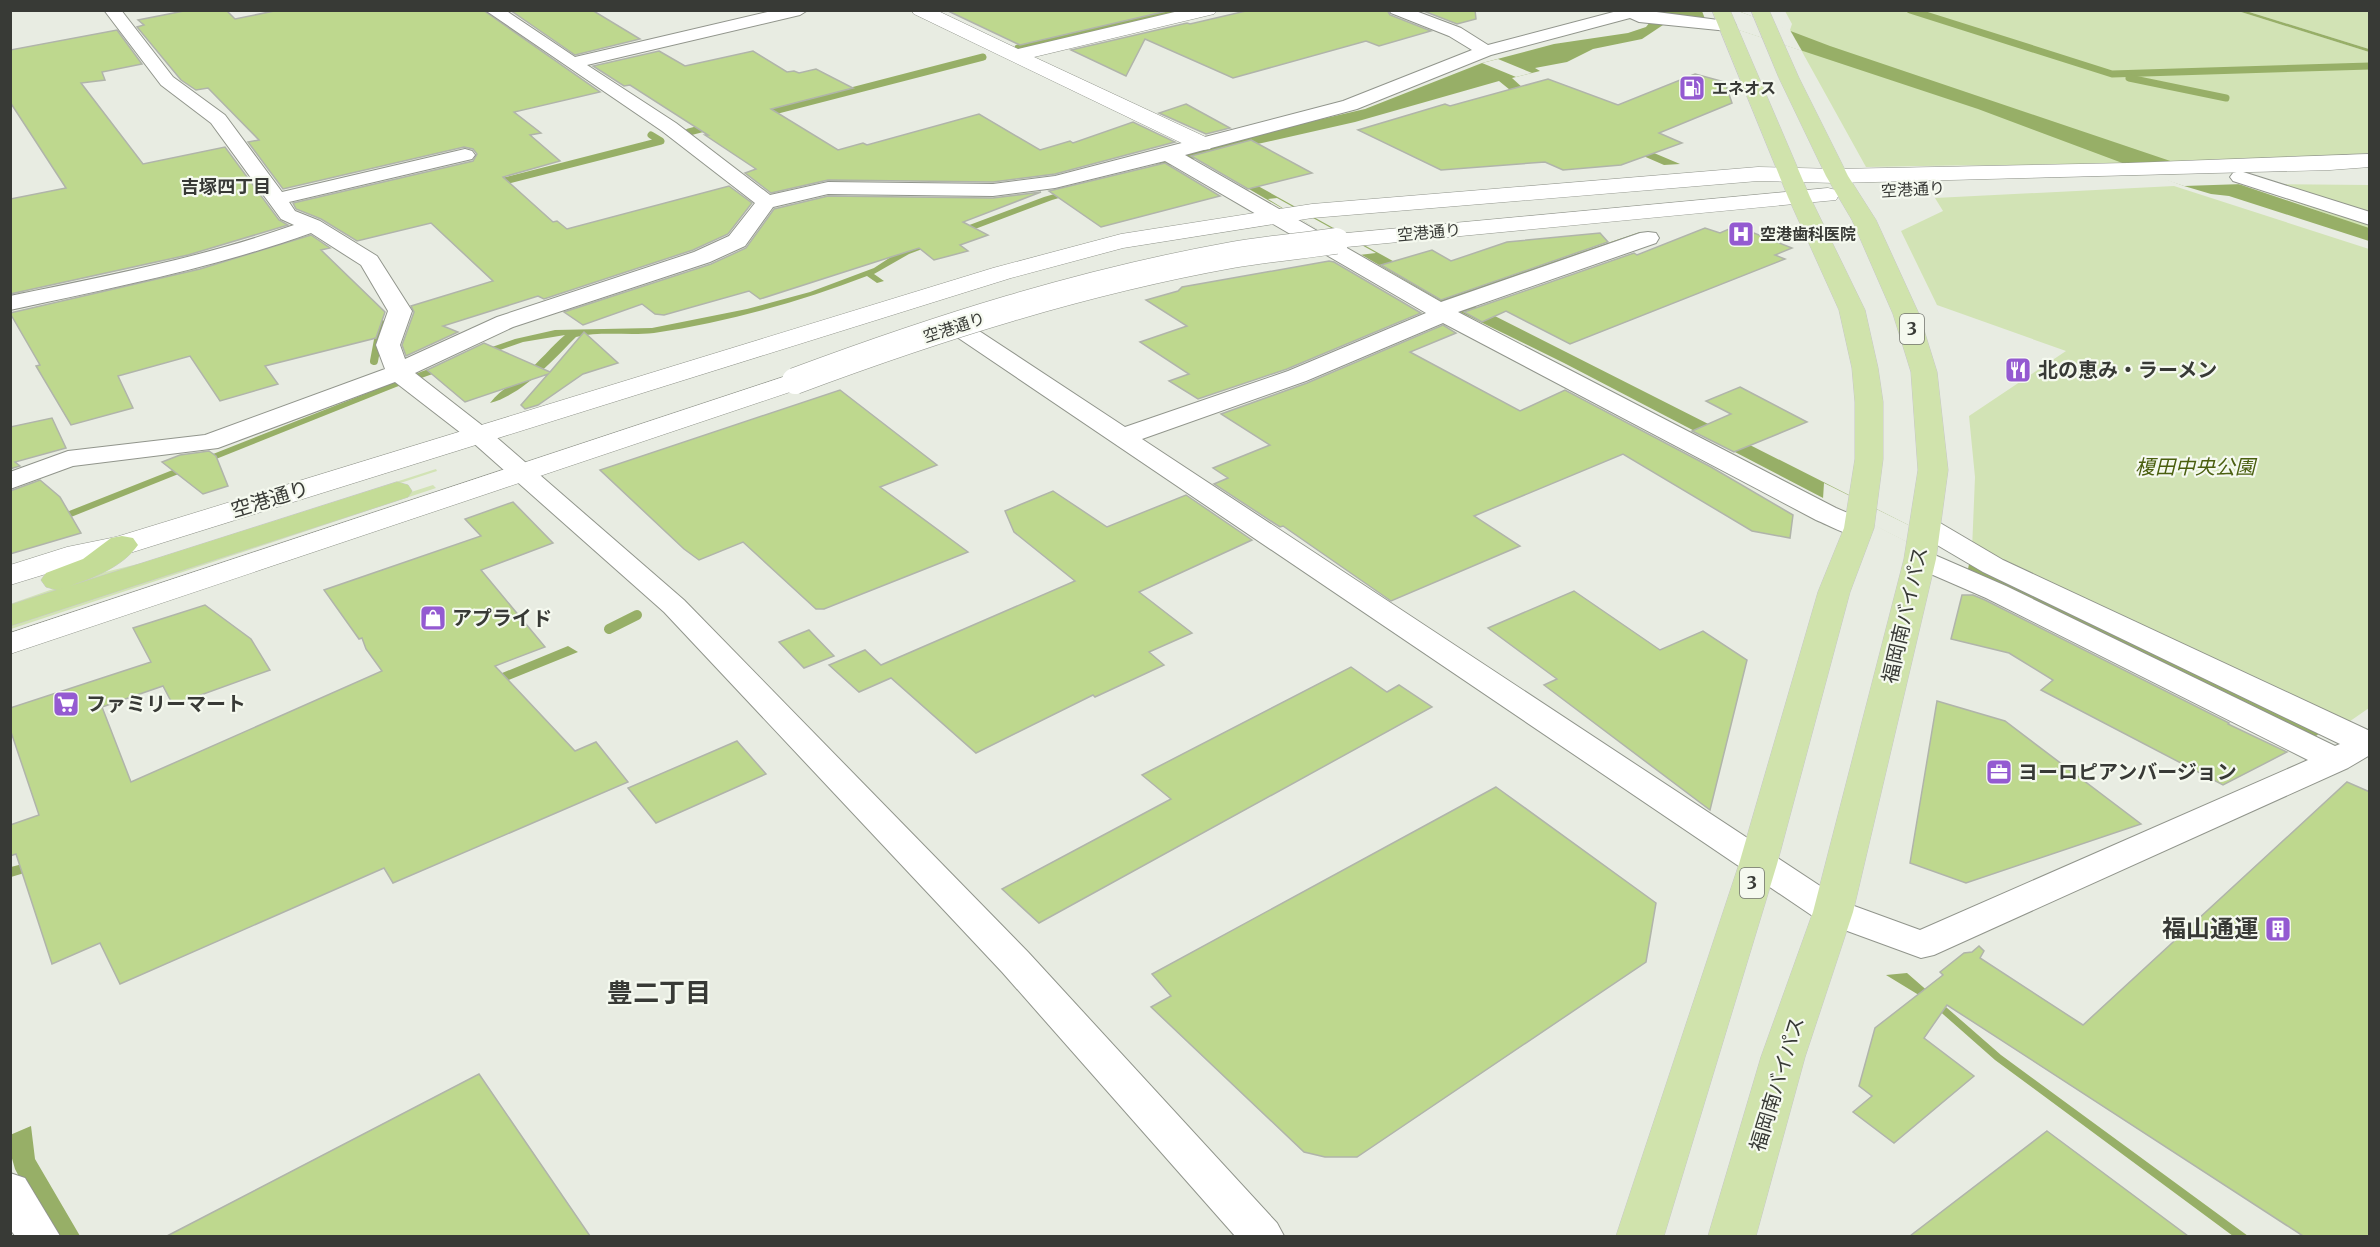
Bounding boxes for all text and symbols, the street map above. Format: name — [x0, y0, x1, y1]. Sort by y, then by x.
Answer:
fuel station icon: エネオス — [1677, 73, 1707, 103]
place label: エネオス — [1712, 78, 1776, 98]
district label: 吉塚四丁目 — [181, 175, 271, 198]
street label: 空港通り — [1881, 177, 1945, 201]
street label: 空港通り — [1396, 219, 1462, 245]
hospital icon: 空港歯科医院 — [1726, 219, 1756, 249]
place label: 空港歯科医院 — [1760, 224, 1856, 244]
street label: 空港通り — [920, 308, 988, 346]
road number: 3 — [1900, 314, 1924, 344]
restaurant icon: 北の恵み・ラーメン — [2003, 355, 2033, 385]
place label: 北の恵み・ラーメン — [2038, 357, 2217, 382]
park label: 榎田中央公園 — [2135, 454, 2258, 479]
street label: 空港通り — [228, 475, 312, 522]
street label: 福岡南バイパス — [1877, 544, 1932, 686]
shop icon: アプライド — [418, 603, 448, 633]
place label: アプライド — [452, 605, 552, 630]
supermarket icon: ファミリーマート — [51, 689, 81, 719]
place label: ファミリーマート — [86, 691, 246, 716]
office icon: ヨーロピアンバージョン — [1984, 757, 2014, 787]
place label: ヨーロピアンバージョン — [2018, 759, 2237, 784]
road number: 3 — [1740, 868, 1764, 898]
place label: 福山通運 — [2162, 913, 2258, 944]
building icon: 福山通運 — [2263, 914, 2293, 944]
district label: 豊二丁目 — [607, 976, 711, 1009]
street label: 福岡南バイパス — [1744, 1013, 1809, 1154]

